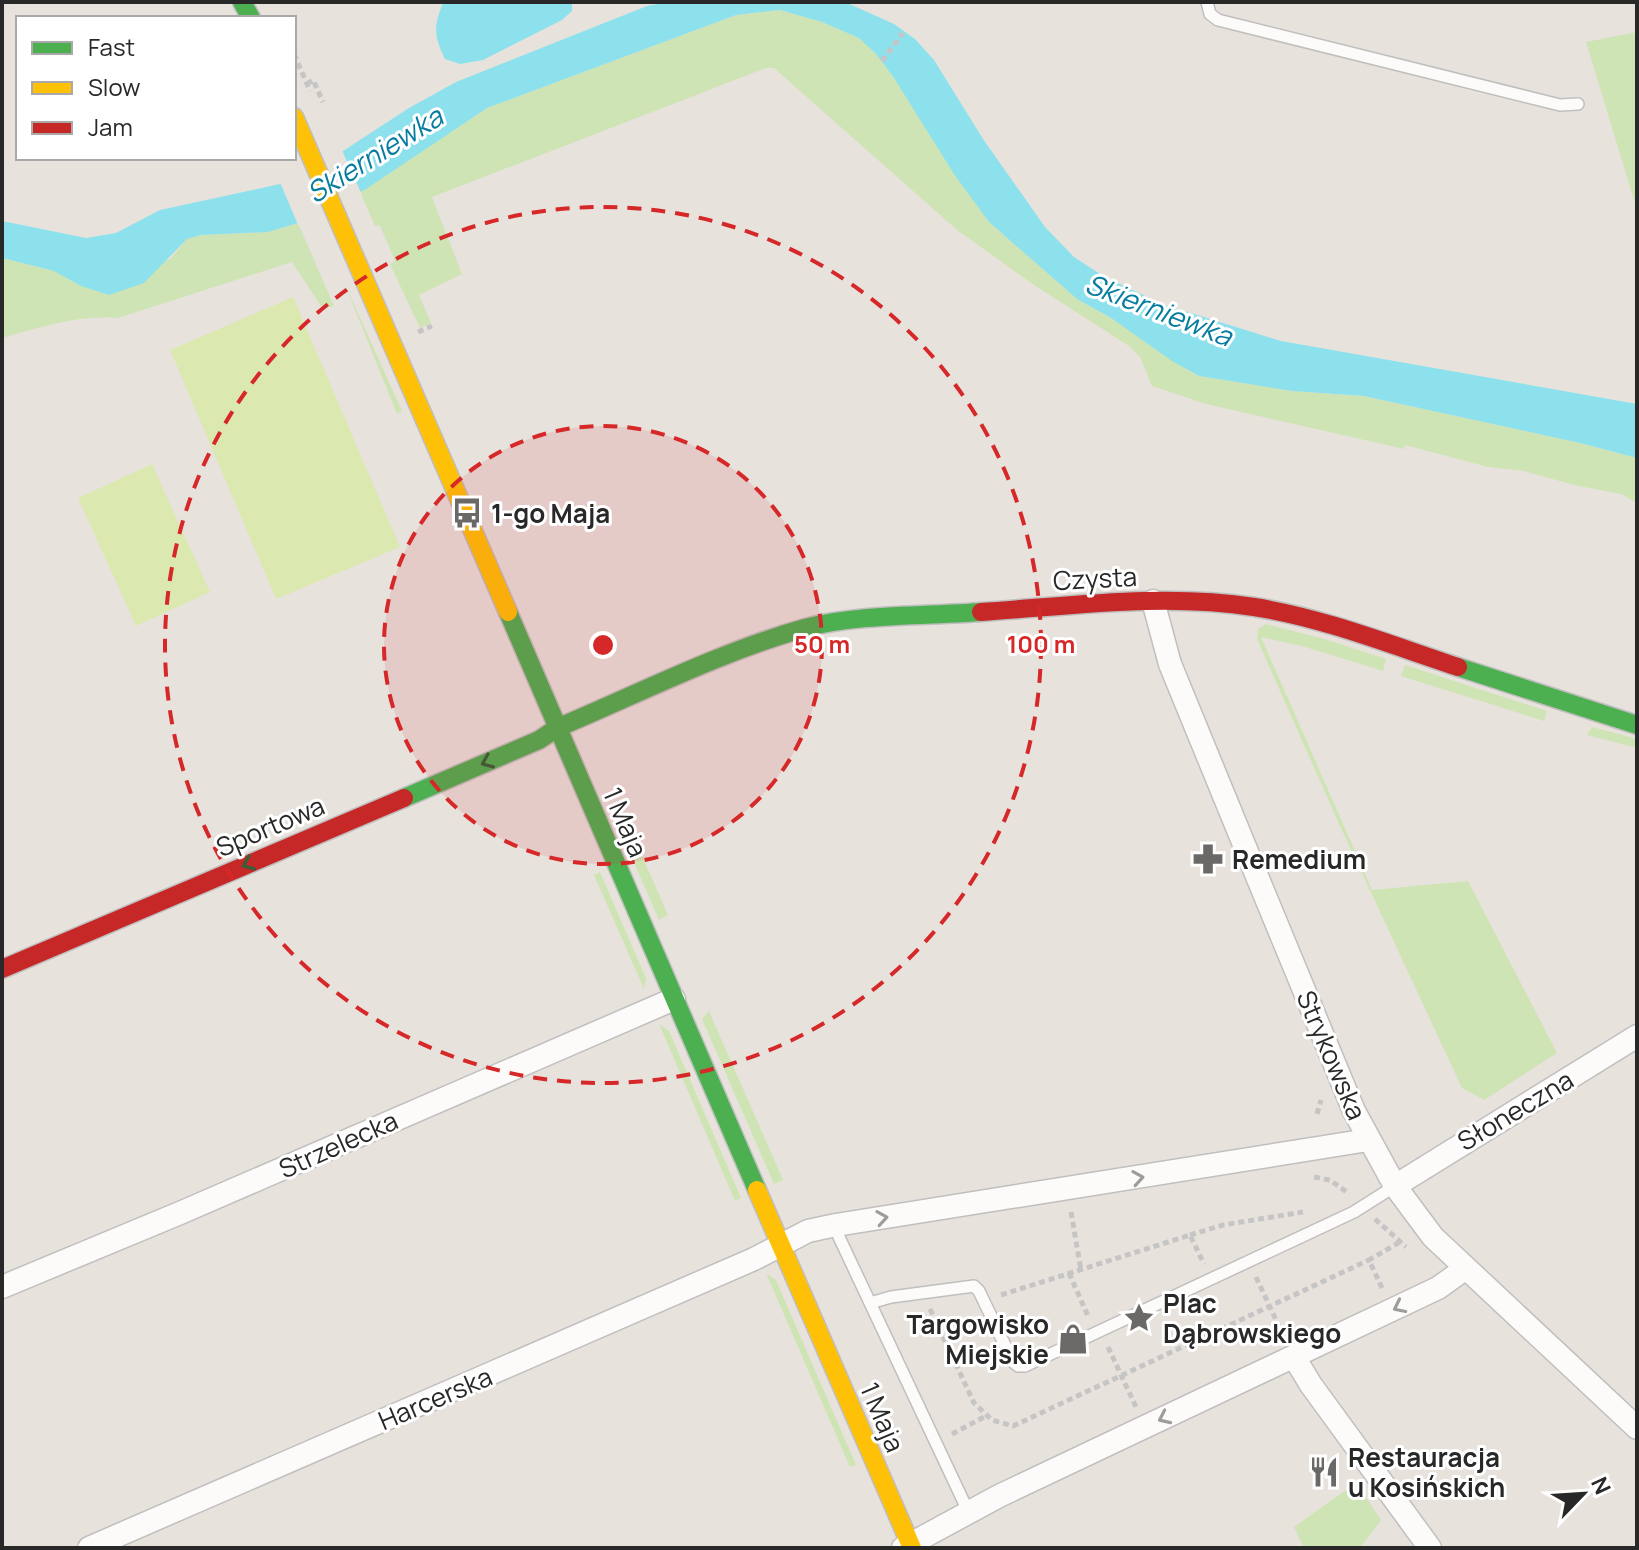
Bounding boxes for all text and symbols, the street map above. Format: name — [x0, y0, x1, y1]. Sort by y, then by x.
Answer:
legend — [16, 16, 296, 160]
text: Fast — [88, 30, 135, 63]
text: Slow — [88, 70, 141, 103]
water label: Skierniewka — [299, 96, 451, 211]
text: Jam — [88, 110, 133, 143]
water label: Skierniewka — [1080, 264, 1239, 355]
place label: 1-go Maja — [491, 495, 610, 531]
bus stop icon: 1-go Maja — [450, 496, 484, 530]
street label: Czysta — [1052, 558, 1138, 598]
text: 50 m — [794, 627, 850, 660]
text: 100 m — [1007, 627, 1075, 660]
centre of rings — [589, 631, 617, 659]
one-way arrow — [481, 752, 495, 768]
street label: 1 Maja — [595, 782, 657, 862]
street label: Sportowa — [210, 787, 330, 865]
place label: Remedium — [1232, 841, 1366, 877]
pharmacy icon: Remedium — [1191, 842, 1225, 876]
one-way arrow — [242, 854, 256, 870]
street label: Strykowska — [1289, 985, 1375, 1125]
street label: Słoneczna — [1450, 1061, 1580, 1159]
street label: Strzelecka — [273, 1102, 403, 1186]
one-way arrow — [1132, 1170, 1145, 1187]
one-way arrow — [875, 1210, 888, 1227]
place label: Plac Dąbrowskiego — [1163, 1285, 1341, 1351]
one-way arrow — [1393, 1297, 1408, 1313]
place icon: Plac Dąbrowskiego — [1122, 1301, 1156, 1335]
place label: Targowisko Miejskie — [907, 1306, 1049, 1372]
shop icon: Targowisko Miejskie — [1056, 1322, 1090, 1356]
street label: Harcerska — [373, 1358, 497, 1438]
street label: 1 Maja — [852, 1377, 914, 1457]
one-way arrow — [1158, 1408, 1172, 1424]
place label: Restauracja u Kosińskich — [1348, 1439, 1505, 1505]
north arrow — [1543, 1454, 1623, 1534]
restaurant icon: Restauracja u Kosińskich — [1307, 1455, 1341, 1489]
text: N — [1584, 1472, 1618, 1499]

